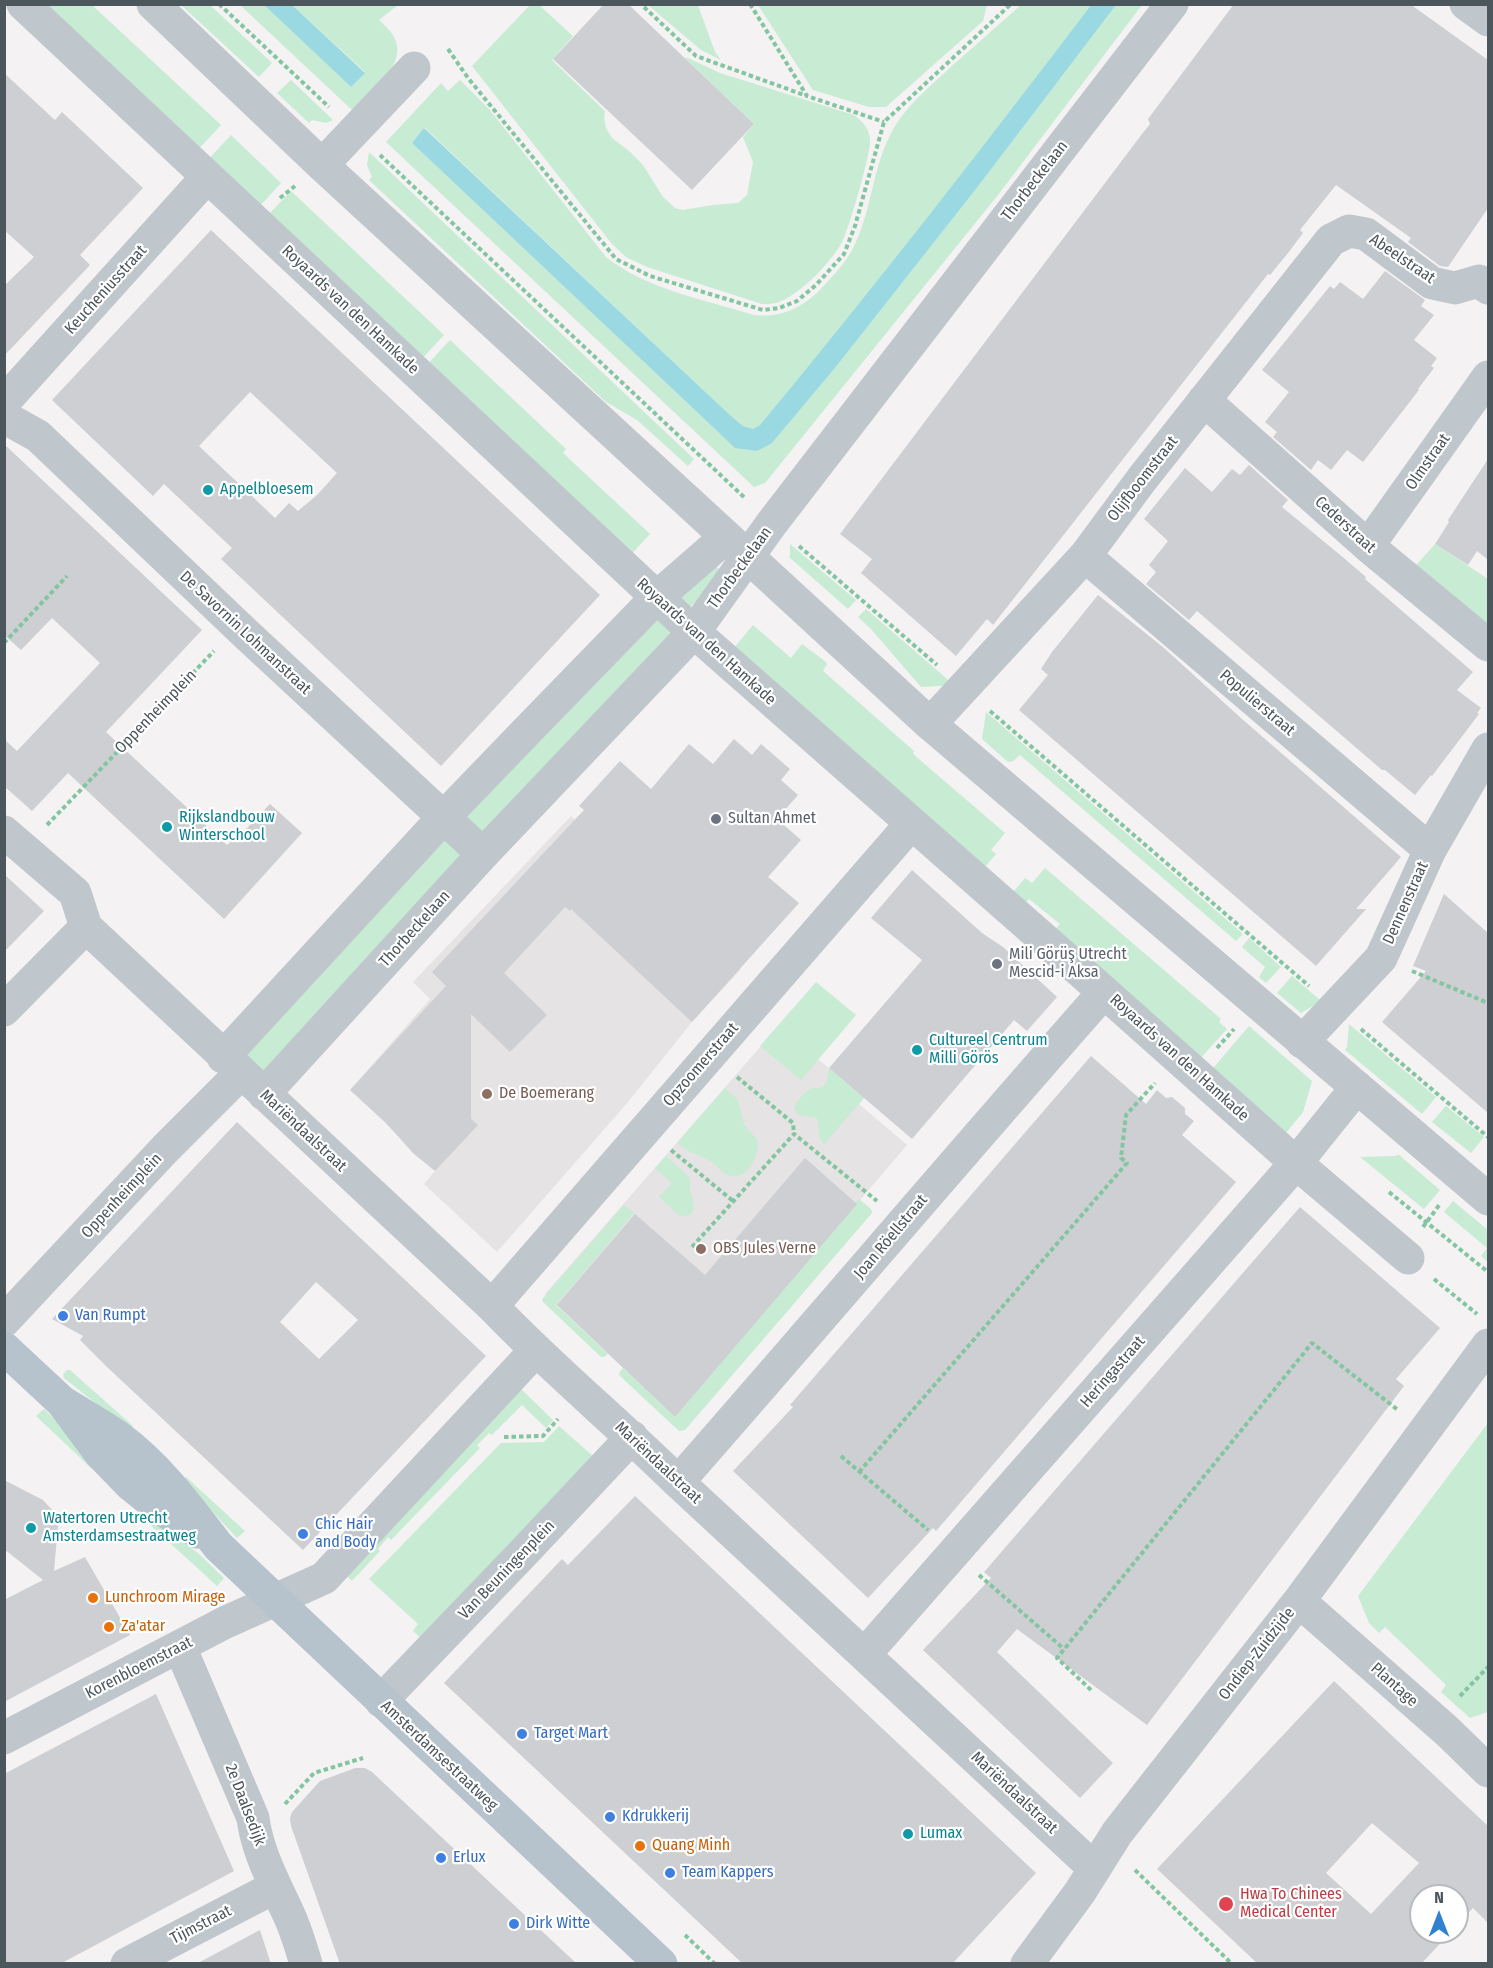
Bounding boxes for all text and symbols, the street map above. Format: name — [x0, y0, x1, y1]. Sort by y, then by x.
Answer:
street label: Thorbeckelaan — [998, 137, 1072, 225]
street label: Abeelstraat — [1366, 230, 1438, 288]
street label: Royaards van den Hamkade — [277, 241, 423, 379]
street label: Keucheniusstraat — [61, 242, 151, 338]
street label: Olmstraat — [1402, 430, 1454, 494]
street label: Olijfboomstraat — [1104, 433, 1182, 525]
place label: Appelbloesem — [220, 480, 314, 500]
marker: Appelbloesem — [201, 483, 215, 497]
street label: Cederstraat — [1311, 493, 1379, 557]
street label: Thorbeckelaan — [704, 523, 776, 613]
street label: De Savornin Lohmanstraat — [175, 567, 315, 699]
street label: Royaards van den Hamkade — [632, 574, 780, 710]
street label: Oppenheimplein — [111, 666, 201, 758]
street label: Populierstraat — [1215, 666, 1299, 740]
place label: Rijkslandbouw Winterschool — [179, 808, 275, 846]
place label: Sultan Ahmet — [728, 809, 816, 829]
marker: Sultan Ahmet — [709, 812, 723, 826]
marker: Rijkslandbouw Winterschool — [160, 820, 174, 834]
street label: Dennenstraat — [1379, 859, 1433, 947]
street label: Thorbeckelaan — [376, 887, 454, 971]
place label: Mili Görüş Utrecht Mescid-i Aksa — [1009, 945, 1127, 983]
marker: Mili Görüş Utrecht Mescid-i Aksa — [990, 957, 1004, 971]
street label: Royaards van den Hamkade — [1105, 990, 1253, 1126]
street label: Opzoomerstraat — [659, 1019, 743, 1111]
place label: Cultureel Centrum Milli Görös — [929, 1031, 1048, 1069]
marker: Cultureel Centrum Milli Görös — [910, 1043, 924, 1057]
place label: De Boemerang — [499, 1084, 594, 1104]
street label: Mariëndaalstraat — [256, 1086, 350, 1176]
marker: De Boemerang — [480, 1087, 494, 1101]
street label: Oppenheimplein — [78, 1150, 166, 1242]
street label: Joan Röellstraat — [850, 1191, 932, 1283]
place label: OBS Jules Verne — [713, 1239, 816, 1259]
marker: OBS Jules Verne — [694, 1242, 708, 1256]
place label: Van Rumpt — [75, 1306, 146, 1326]
marker: Van Rumpt — [56, 1309, 70, 1323]
street label: Heringastraat — [1077, 1332, 1149, 1412]
street label: Mariëndaalstraat — [611, 1418, 705, 1508]
place label: Watertoren Utrecht Amsterdamsestraatweg — [43, 1509, 196, 1547]
place label: Chic Hair and Body — [315, 1515, 376, 1553]
street label: Van Beuningenplein — [455, 1517, 559, 1623]
marker: Watertoren Utrecht Amsterdamsestraatweg — [24, 1521, 38, 1535]
marker: Chic Hair and Body — [296, 1527, 310, 1541]
place label: Lunchroom Mirage — [105, 1588, 225, 1608]
marker: Lunchroom Mirage — [86, 1591, 100, 1605]
street label: Ondiep-Zuidzijde — [1215, 1604, 1299, 1704]
place label: Za'atar — [121, 1617, 165, 1637]
marker: Za'atar — [102, 1620, 116, 1634]
street label: Korenbloemstraat — [82, 1633, 196, 1703]
street label: Plantage — [1367, 1659, 1421, 1711]
street label: Amsterdamsestraatweg — [377, 1697, 501, 1815]
place label: Target Mart — [534, 1724, 608, 1744]
marker: Target Mart — [515, 1727, 529, 1741]
street label: Mariëndaalstraat — [967, 1748, 1061, 1838]
street label: 2e Daalsedijk — [221, 1761, 269, 1849]
place label: Kdrukkerij — [622, 1807, 689, 1827]
marker: Kdrukkerij — [603, 1810, 617, 1824]
place label: Lumax — [920, 1824, 962, 1844]
marker: Lumax — [901, 1827, 915, 1841]
place label: Quang Minh — [652, 1836, 730, 1856]
marker: Quang Minh — [633, 1839, 647, 1853]
place label: Erlux — [453, 1848, 486, 1868]
marker: Erlux — [434, 1851, 448, 1865]
place label: Team Kappers — [682, 1863, 774, 1883]
marker: Team Kappers — [663, 1866, 677, 1880]
north arrow — [1409, 1884, 1469, 1944]
place label: Hwa To Chinees Medical Center — [1240, 1885, 1342, 1923]
text: N — [1434, 1888, 1444, 1907]
marker: Hwa To Chinees Medical Center — [1217, 1895, 1235, 1913]
street label: Tijmstraat — [167, 1902, 235, 1948]
place label: Dirk Witte — [526, 1914, 590, 1934]
marker: Dirk Witte — [507, 1917, 521, 1931]

